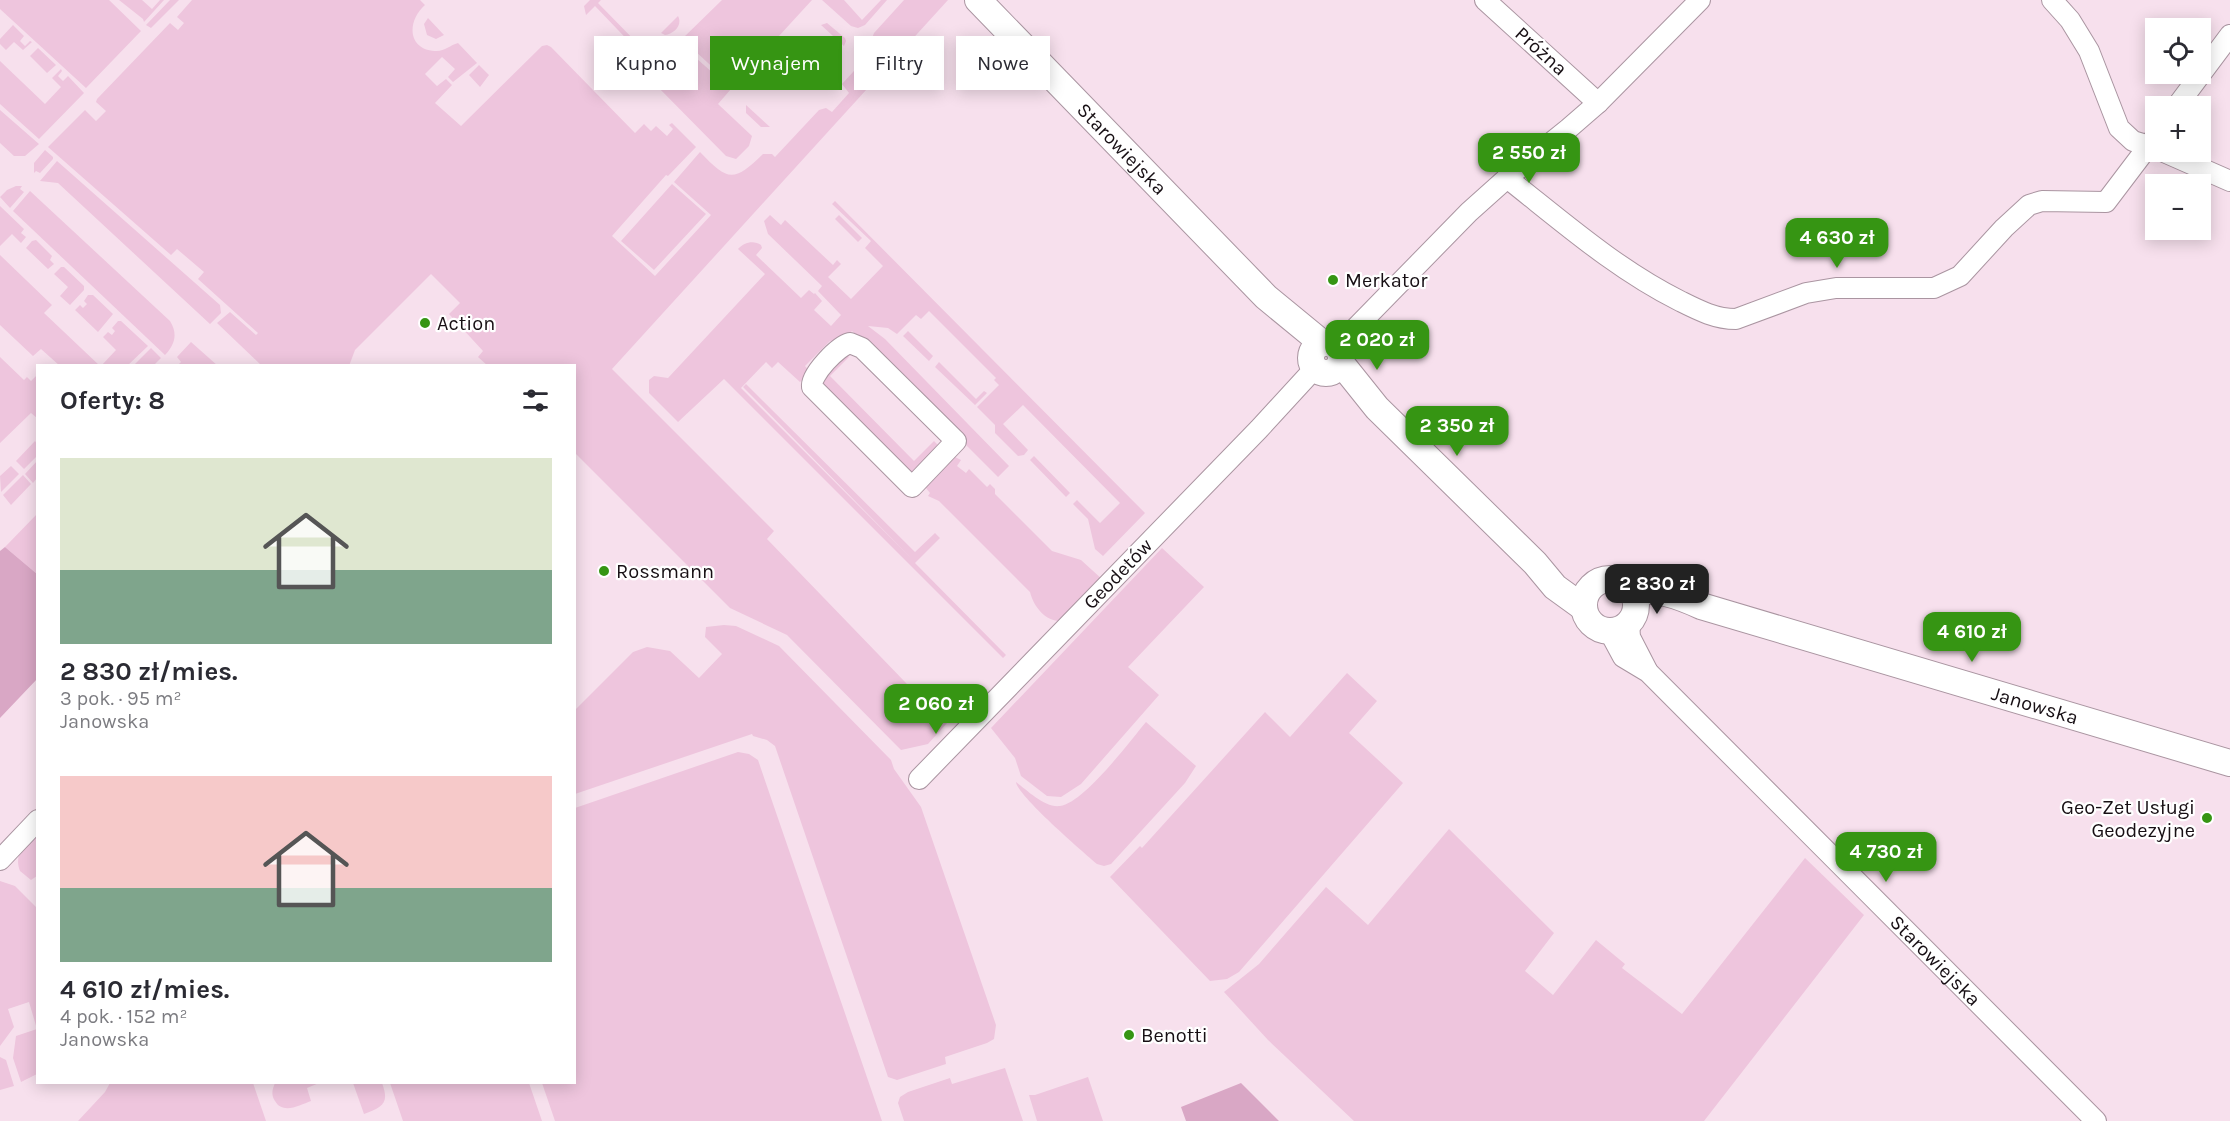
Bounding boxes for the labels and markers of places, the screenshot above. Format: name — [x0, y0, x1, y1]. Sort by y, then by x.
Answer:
pin: 2 550 zł — [1467, 133, 1591, 184]
pin: 4 630 zł — [1775, 218, 1899, 269]
place label: Merkator — [1345, 269, 1428, 292]
marker: Merkator — [1326, 273, 1340, 287]
place label: Action — [437, 312, 495, 335]
marker: Action — [418, 316, 432, 330]
pin: 2 020 zł — [1315, 320, 1439, 371]
pin: 2 350 zł — [1395, 406, 1519, 457]
place label: Rossmann — [616, 560, 714, 583]
marker: Rossmann — [597, 564, 611, 578]
pin: 2 830 zł — [1595, 564, 1719, 615]
pin: 4 610 zł — [1910, 612, 2034, 663]
pin: 2 060 zł — [874, 684, 998, 735]
place label: Geo-Zet Usługi Geodezyjne — [2061, 796, 2195, 842]
marker: Geo-Zet Usługi Geodezyjne — [2200, 811, 2214, 825]
pin: 4 730 zł — [1824, 832, 1948, 883]
place label: Benotti — [1141, 1024, 1208, 1047]
marker: Benotti — [1122, 1028, 1136, 1042]

